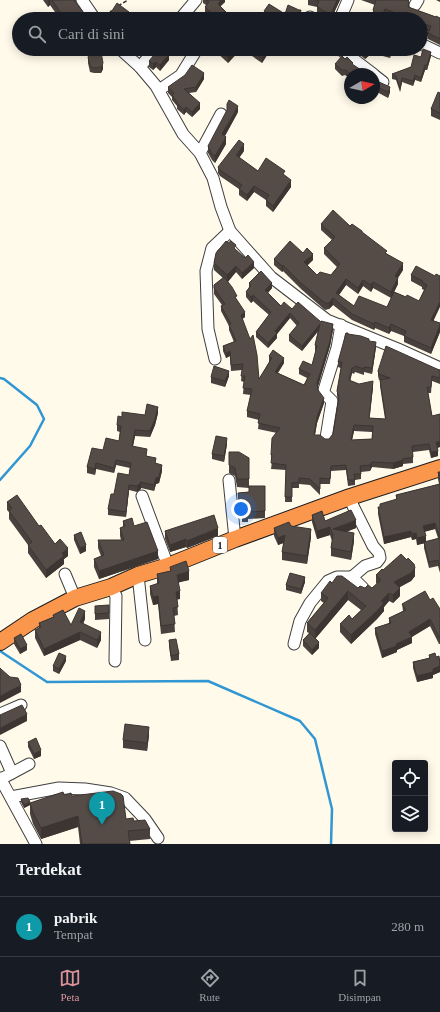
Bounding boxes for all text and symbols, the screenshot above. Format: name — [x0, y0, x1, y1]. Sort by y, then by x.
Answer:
search box — [12, 12, 428, 56]
icon: search — [26, 23, 48, 45]
text: Cari di sini — [58, 26, 125, 42]
north arrow — [344, 68, 380, 104]
your location — [231, 499, 251, 519]
road number: 1 — [213, 537, 227, 553]
map controls — [392, 760, 428, 832]
button: locate — [392, 760, 428, 796]
pin: 1 — [89, 792, 115, 825]
button: layers — [392, 796, 428, 832]
text: Terdekat — [16, 860, 82, 879]
text: pabrik — [54, 910, 97, 926]
text: 1 — [26, 919, 32, 934]
text: 280 m — [391, 919, 424, 934]
text: Tempat — [54, 927, 93, 942]
tab: Peta — [59, 967, 81, 1003]
tab: Rute — [199, 967, 221, 1003]
tab: Disimpan — [338, 967, 381, 1003]

